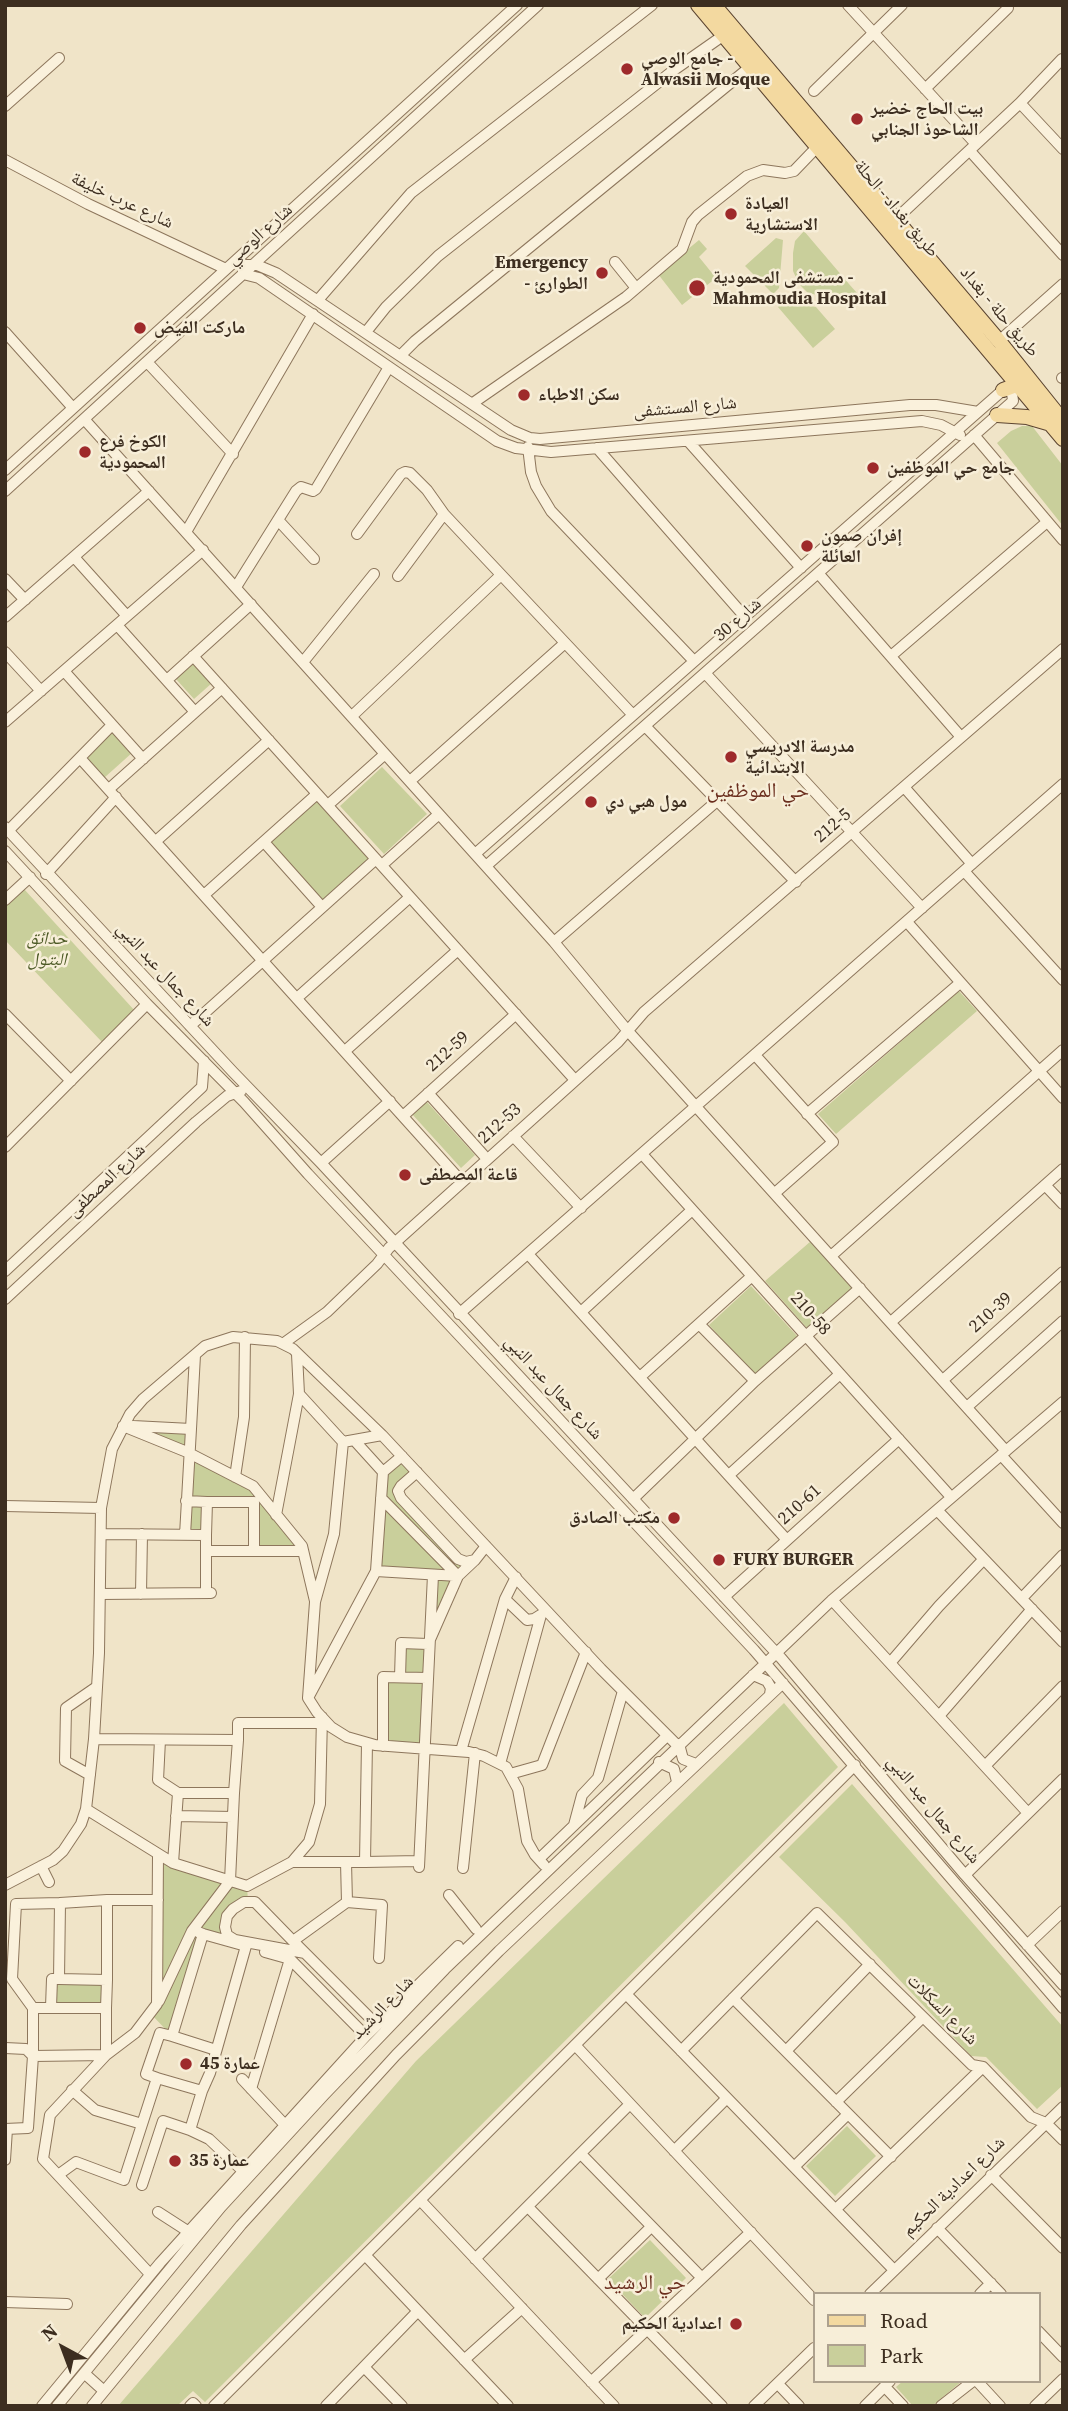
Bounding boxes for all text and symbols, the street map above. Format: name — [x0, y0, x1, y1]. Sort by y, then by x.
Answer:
place label: جامع الوصي - Alwasii Mosque — [641, 48, 770, 90]
marker: جامع الوصي - Alwasii Mosque — [619, 61, 635, 77]
place label: بيت الحاج خضير الشاحوذ الجنابي — [871, 98, 983, 140]
marker: بيت الحاج خضير الشاحوذ الجنابي — [849, 111, 865, 127]
street label: طريق بغداد - الحلة — [849, 156, 943, 262]
street label: شارع عرب خليفة — [67, 168, 177, 234]
place label: العيادة الاستشارية — [745, 193, 818, 235]
street label: شارع الوصي — [223, 200, 297, 270]
marker: العيادة الاستشارية — [723, 206, 739, 222]
place label: Emergency - الطوارئ — [495, 252, 588, 294]
street label: طريق حلة - بغداد — [955, 262, 1043, 362]
marker: Emergency - الطوارئ — [594, 265, 610, 281]
place label: مستشفى المحمودية - Mahmoudia Hospital — [713, 267, 887, 310]
marker: مستشفى المحمودية - Mahmoudia Hospital — [687, 278, 707, 298]
place label: ماركت الفيض — [154, 317, 245, 339]
marker: ماركت الفيض — [132, 320, 148, 336]
place label: سكن الاطباء — [538, 384, 620, 406]
marker: سكن الاطباء — [516, 387, 532, 403]
street label: شارع المستشفى — [632, 393, 738, 423]
place label: الكوخ فرع المحمودية — [99, 431, 167, 474]
marker: الكوخ فرع المحمودية — [77, 444, 93, 460]
place label: جامع حي الموظفين — [887, 457, 1015, 479]
marker: جامع حي الموظفين — [865, 460, 881, 476]
place label: إفران صمون العائلة — [821, 525, 902, 568]
marker: إفران صمون العائلة — [799, 538, 815, 554]
street label: شارع 30 — [710, 593, 766, 647]
place label: مدرسة الادريسي الابتدائية — [745, 736, 855, 778]
marker: مدرسة الادريسي الابتدائية — [723, 749, 739, 765]
district label: حي الموظفين — [707, 779, 809, 805]
place label: مول هبي دي — [605, 791, 687, 813]
marker: مول هبي دي — [583, 794, 599, 810]
street label: 212-5 — [810, 804, 856, 848]
street label: شارع جمال عبد النبي — [111, 918, 219, 1032]
park label: حدائق البتول — [27, 928, 67, 970]
street label: 212-59 — [422, 1027, 474, 1077]
street label: 212-53 — [474, 1099, 526, 1149]
street label: شارع المصطفى — [64, 1139, 150, 1223]
place label: قاعة المصطفى — [419, 1164, 518, 1186]
marker: قاعة المصطفى — [397, 1167, 413, 1183]
street label: 210-58 — [785, 1288, 835, 1340]
street label: 210-39 — [965, 1288, 1017, 1338]
street label: شارع جمال عبد النبي — [499, 1331, 607, 1445]
street label: 210-61 — [774, 1480, 826, 1530]
place label: مكتب الصادق — [569, 1507, 660, 1529]
marker: مكتب الصادق — [666, 1510, 682, 1526]
place label: FURY BURGER — [733, 1549, 854, 1571]
marker: FURY BURGER — [711, 1552, 727, 1568]
street label: شارع جمال عبد النبي — [881, 1751, 985, 1869]
street label: شارع السكلات — [902, 1970, 982, 2050]
street label: شارع الرشيد — [347, 1971, 419, 2045]
place label: عمارة 45 — [200, 2053, 260, 2075]
marker: عمارة 45 — [178, 2056, 194, 2072]
street label: شارع اعدادية الحكيم — [898, 2132, 1010, 2242]
place label: عمارة 35 — [189, 2150, 249, 2172]
marker: عمارة 35 — [167, 2153, 183, 2169]
district label: حي الرشيد — [604, 2271, 686, 2297]
legend — [813, 2292, 1040, 2383]
text: Road — [880, 2306, 928, 2335]
north arrow — [28, 2313, 98, 2383]
place label: اعدادية الحكيم — [622, 2313, 722, 2335]
marker: اعدادية الحكيم — [728, 2316, 744, 2332]
text: N — [35, 2318, 63, 2347]
text: Park — [880, 2341, 923, 2370]

